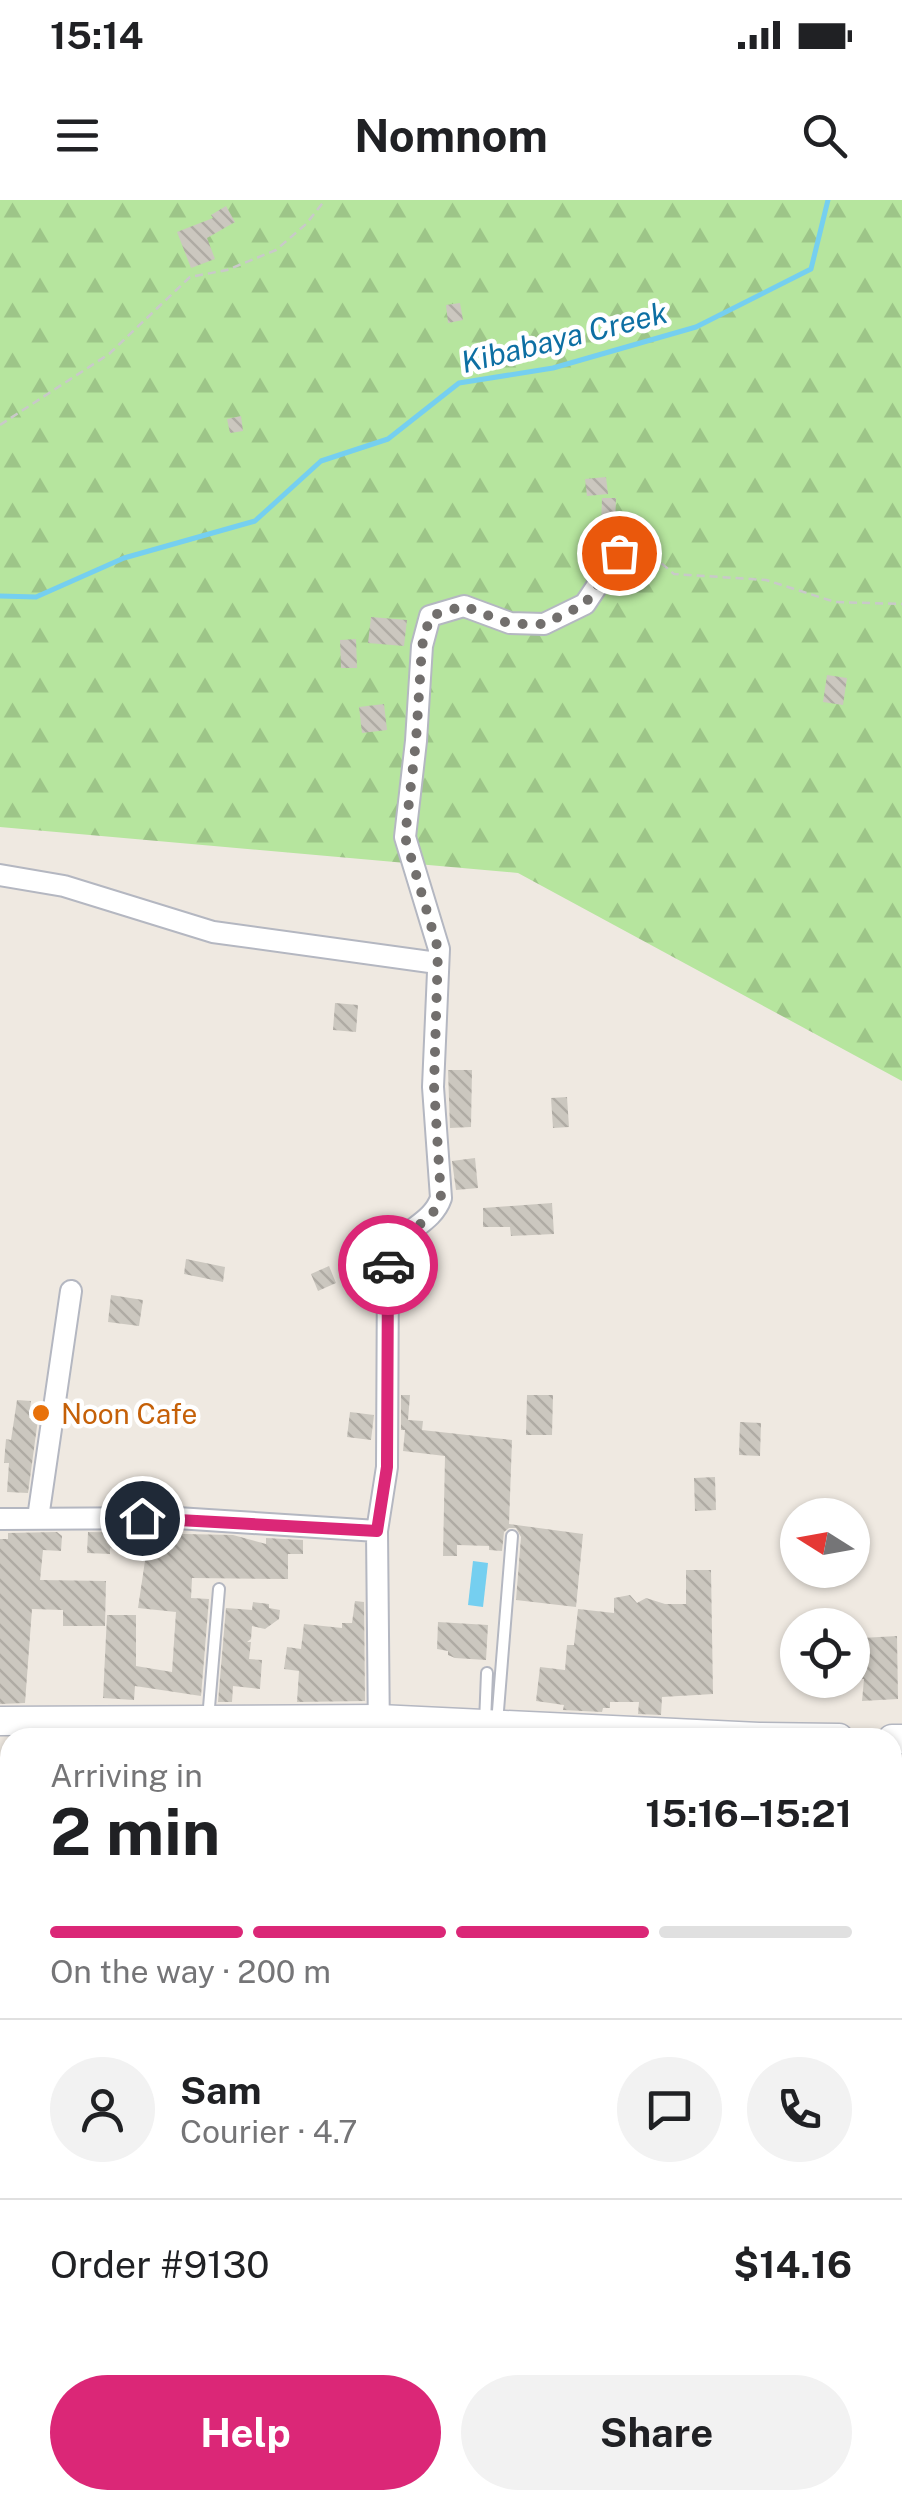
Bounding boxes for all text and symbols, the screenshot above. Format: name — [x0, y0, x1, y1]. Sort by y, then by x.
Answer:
text: 15:14 — [50, 13, 143, 58]
icon: menu — [50, 108, 105, 163]
icon: search — [797, 108, 852, 163]
text: Nomnom — [354, 109, 548, 162]
water label: Kibabaya Creek — [457, 294, 672, 380]
pin — [577, 511, 662, 596]
icon: bag — [592, 526, 647, 581]
courier — [338, 1215, 438, 1315]
icon: car — [361, 1238, 416, 1293]
place label: Noon Cafe — [61, 1397, 197, 1430]
marker: Noon Cafe — [30, 1402, 52, 1424]
pin — [100, 1476, 185, 1561]
icon: home — [115, 1491, 170, 1546]
north arrow — [780, 1498, 870, 1588]
map controls — [780, 1498, 870, 1698]
button: locate — [780, 1608, 870, 1698]
text: Arriving in — [50, 1757, 203, 1794]
text: 15:16–15:21 — [645, 1791, 852, 1836]
text: 2 min — [50, 1793, 220, 1870]
text: On the way · 200 m — [50, 1953, 331, 1990]
button: person — [50, 2057, 155, 2162]
button: chat — [617, 2057, 722, 2162]
button: phone — [747, 2057, 852, 2162]
text: Sam — [180, 2068, 262, 2113]
text: Courier · 4.7 — [180, 2113, 357, 2150]
text: Order #9130 — [50, 2242, 270, 2287]
text: $14.16 — [733, 2242, 852, 2287]
button: Help — [50, 2375, 441, 2490]
button: Share — [461, 2375, 852, 2490]

